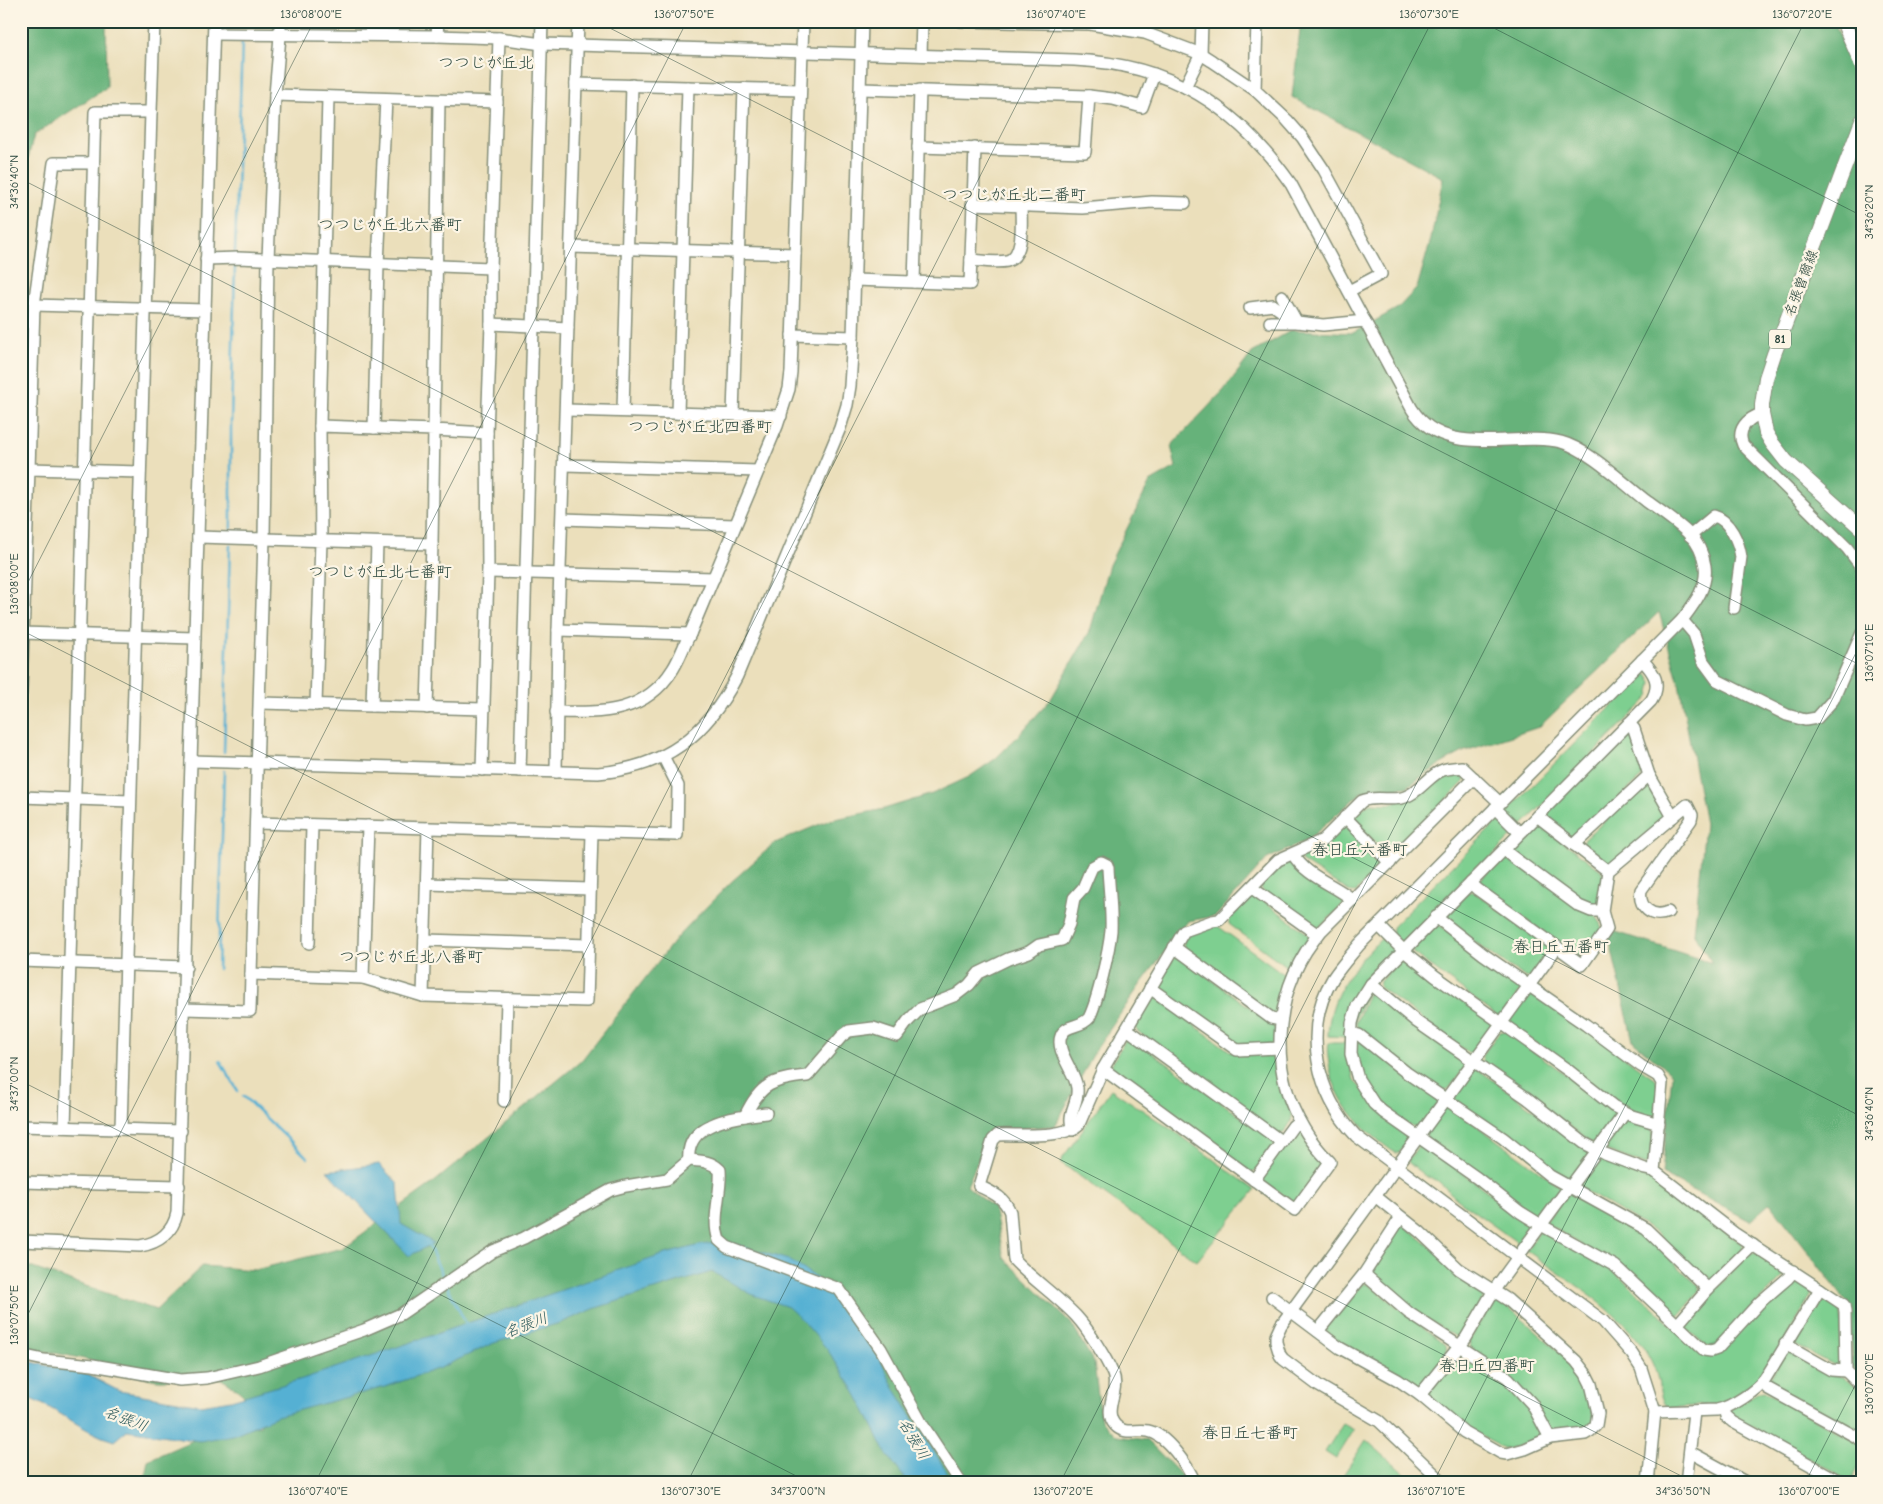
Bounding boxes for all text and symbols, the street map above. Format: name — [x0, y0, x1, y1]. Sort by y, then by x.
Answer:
text: 136°08'00"E — [280, 7, 342, 21]
text: 136°07'50"E — [654, 7, 714, 21]
text: 136°07'40"E — [1026, 7, 1086, 21]
text: 136°07'30"E — [1399, 7, 1459, 21]
text: 136°07'20"E — [1772, 7, 1832, 21]
district label: つつじが丘北 — [438, 54, 534, 72]
text: 34°36'40"N — [7, 155, 21, 209]
text: 34°36'20"N — [1862, 185, 1876, 239]
district label: つつじが丘北二番町 — [942, 186, 1086, 204]
district label: つつじが丘北六番町 — [318, 216, 462, 234]
street label: 名張曽爾線 — [1781, 247, 1821, 319]
road number: 81 — [1769, 329, 1791, 348]
district label: つつじが丘北四番町 — [628, 418, 772, 436]
text: 136°08'00"E — [7, 553, 21, 615]
district label: つつじが丘北七番町 — [308, 563, 452, 581]
text: 136°07'10"E — [1862, 624, 1876, 682]
district label: 春日丘六番町 — [1312, 841, 1408, 859]
district label: 春日丘五番町 — [1513, 938, 1609, 956]
district label: つつじが丘北八番町 — [339, 948, 483, 966]
text: 34°37'00"N — [7, 1057, 21, 1111]
text: 34°36'40"N — [1862, 1087, 1876, 1141]
text: 136°07'50"E — [7, 1285, 21, 1345]
water label: 名張川 — [502, 1309, 550, 1341]
text: 136°07'00"E — [1862, 1354, 1876, 1414]
district label: 春日丘四番町 — [1439, 1357, 1535, 1375]
water label: 名張川 — [102, 1403, 150, 1435]
water label: 名張川 — [895, 1415, 933, 1463]
district label: 春日丘七番町 — [1202, 1424, 1298, 1442]
text: 136°07'40"E — [288, 1484, 348, 1498]
text: 136°07'30"E — [661, 1484, 721, 1498]
text: 34°37'00"N — [771, 1484, 825, 1498]
text: 136°07'20"E — [1033, 1484, 1093, 1498]
text: 136°07'10"E — [1407, 1484, 1465, 1498]
text: 34°36'50"N — [1656, 1484, 1710, 1498]
text: 136°07'00"E — [1779, 1484, 1839, 1498]

